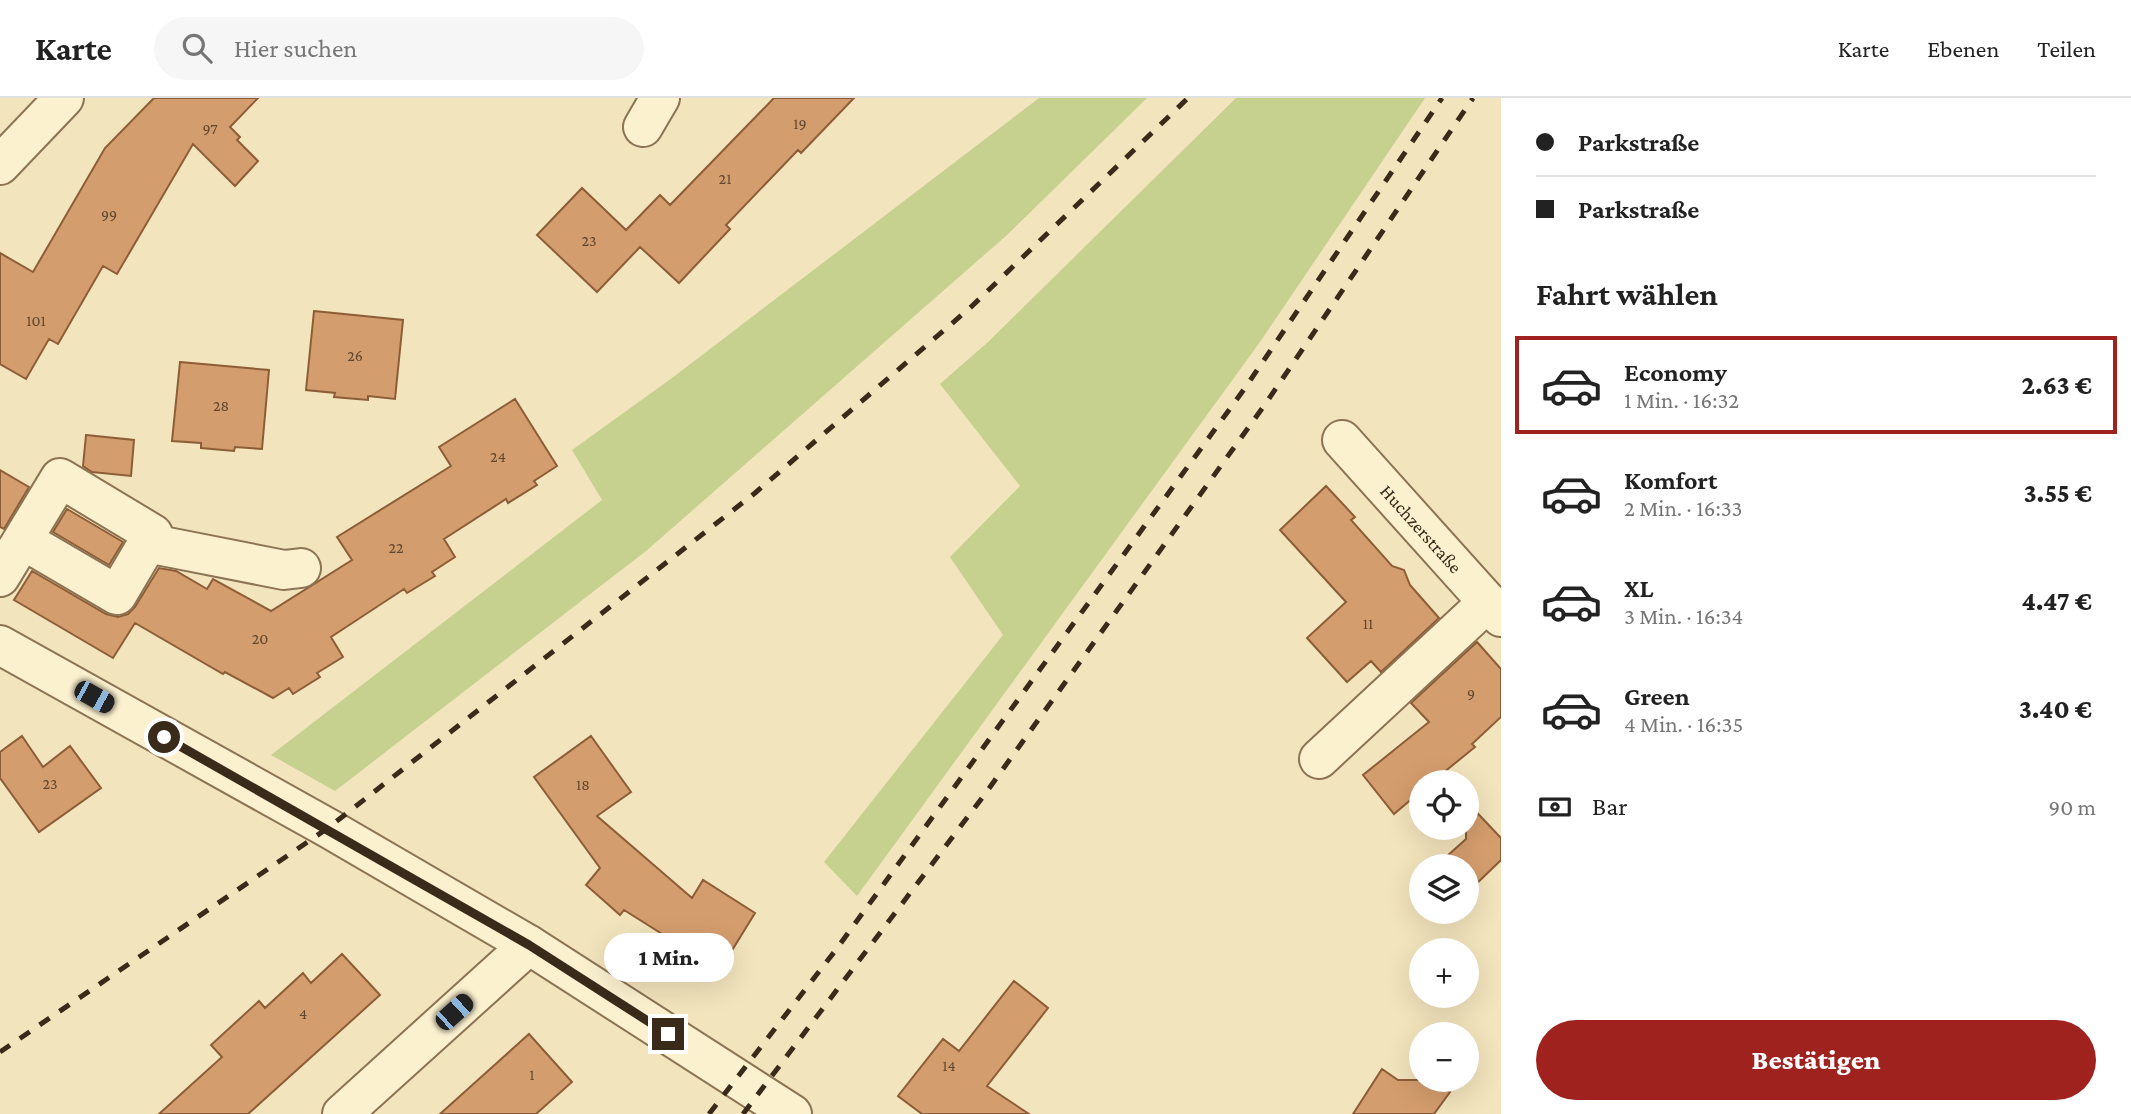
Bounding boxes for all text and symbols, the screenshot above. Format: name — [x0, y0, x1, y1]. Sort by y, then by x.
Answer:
search box — [154, 17, 644, 80]
icon: search — [178, 29, 216, 67]
text: Karte — [35, 30, 112, 67]
text: Hier suchen — [234, 34, 357, 63]
text: Karte — [1838, 35, 1889, 62]
text: Ebenen — [1927, 35, 1999, 62]
text: Teilen — [2037, 35, 2096, 62]
house number: 19 — [793, 115, 807, 132]
house number: 97 — [202, 120, 218, 137]
text: Parkstraße — [1578, 128, 1699, 157]
house number: 21 — [719, 170, 731, 187]
text: Parkstraße — [1578, 195, 1699, 224]
house number: 99 — [101, 206, 117, 223]
house number: 23 — [581, 232, 597, 249]
text: Fahrt wählen — [1536, 276, 1718, 312]
house number: 101 — [26, 312, 46, 329]
house number: 26 — [347, 347, 363, 364]
icon: car — [1540, 354, 1603, 417]
text: Economy — [1624, 358, 1727, 387]
text: 2.63 € — [2021, 371, 2092, 400]
text: 1 Min. · 16:32 — [1624, 387, 1739, 413]
house number: 28 — [213, 397, 229, 414]
house number: 24 — [490, 448, 506, 465]
icon: car — [1540, 462, 1603, 525]
text: Komfort — [1624, 466, 1717, 495]
text: 3.55 € — [2024, 479, 2092, 508]
street label: Huchzerstraße — [1376, 480, 1467, 577]
text: 2 Min. · 16:33 — [1624, 495, 1742, 521]
house number: 22 — [388, 539, 404, 556]
icon: car — [1540, 570, 1603, 633]
text: XL — [1624, 574, 1653, 603]
text: 4.47 € — [2021, 587, 2092, 616]
text: 3 Min. · 16:34 — [1624, 603, 1743, 629]
house number: 11 — [1363, 615, 1373, 632]
house number: 20 — [252, 630, 268, 647]
car — [71, 678, 118, 716]
icon: car — [1540, 678, 1603, 741]
text: Green — [1624, 682, 1690, 711]
house number: 9 — [1467, 685, 1475, 702]
text: 3.40 € — [2019, 695, 2092, 724]
text: 4 Min. · 16:35 — [1624, 711, 1743, 737]
route start — [148, 721, 180, 753]
map controls — [1409, 770, 1479, 1092]
button: locate — [1409, 770, 1479, 840]
house number: 23 — [42, 775, 58, 792]
house number: 18 — [576, 776, 590, 793]
icon: cash — [1536, 788, 1574, 826]
text: Bar — [1592, 792, 1628, 821]
text: 90 m — [2049, 794, 2096, 820]
button: layers — [1409, 854, 1479, 924]
callout: 1 Min. — [603, 932, 733, 982]
button: + — [1409, 938, 1479, 1008]
text: 1 Min. — [638, 944, 700, 970]
car — [432, 990, 477, 1034]
house number: 4 — [299, 1005, 307, 1022]
route end — [652, 1018, 684, 1050]
button: Bestätigen — [1536, 1020, 2096, 1100]
button: − — [1409, 1022, 1479, 1092]
house number: 14 — [942, 1057, 956, 1074]
house number: 1 — [529, 1066, 535, 1083]

